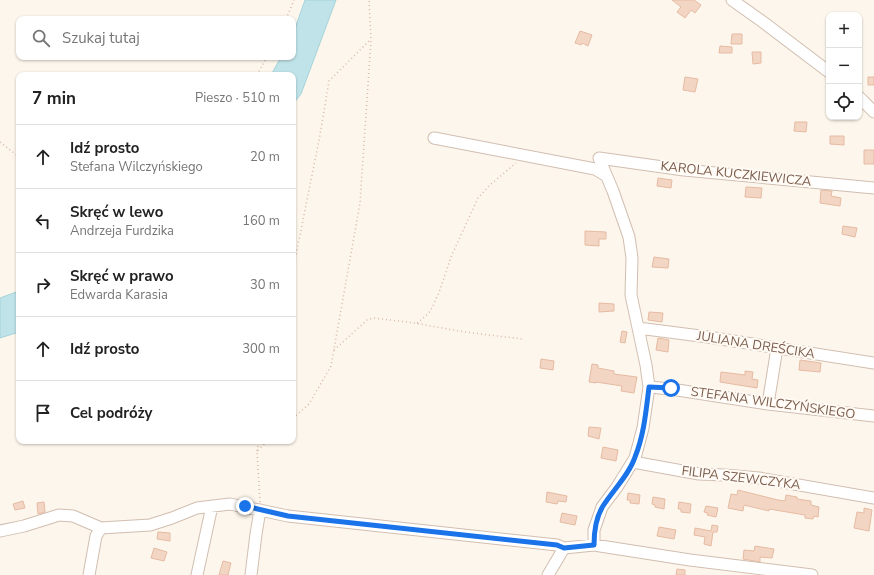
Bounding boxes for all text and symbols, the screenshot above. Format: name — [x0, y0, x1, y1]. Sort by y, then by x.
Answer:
map controls — [826, 12, 862, 120]
button: + — [826, 12, 862, 48]
search box — [16, 16, 296, 60]
icon: search — [30, 27, 52, 49]
text: Szukaj tutaj — [62, 28, 140, 48]
button: − — [826, 48, 862, 84]
button: locate — [826, 84, 862, 120]
text: 7 min — [32, 87, 76, 110]
text: Pieszo · 510 m — [195, 89, 280, 107]
text: Idź prosto — [70, 138, 139, 158]
icon: ahead — [32, 146, 54, 168]
text: 20 m — [250, 148, 280, 166]
street label: KAROLA KUCZKIEWICZA — [660, 157, 813, 191]
text: Stefana Wilczyńskiego — [70, 158, 203, 176]
text: Skręć w lewo — [70, 202, 163, 222]
icon: left — [32, 210, 54, 232]
text: 160 m — [242, 212, 280, 230]
text: Andrzeja Furdzika — [70, 222, 174, 240]
text: Skręć w prawo — [70, 266, 174, 286]
icon: right — [32, 274, 54, 296]
text: 30 m — [250, 276, 280, 294]
text: Edwarda Karasia — [70, 286, 168, 304]
street label: JULIANA DREŚCIKA — [695, 326, 817, 363]
icon: ahead — [32, 338, 54, 360]
text: Idź prosto — [70, 339, 139, 359]
text: 300 m — [242, 340, 280, 358]
route start — [662, 379, 680, 397]
street label: STEFANA WILCZYŃSKIEGO — [690, 382, 857, 423]
icon: arrive — [32, 402, 54, 424]
text: Cel podróży — [70, 403, 152, 423]
street label: FILIPA SZEWCZYKA — [681, 462, 802, 494]
route end — [236, 497, 254, 515]

